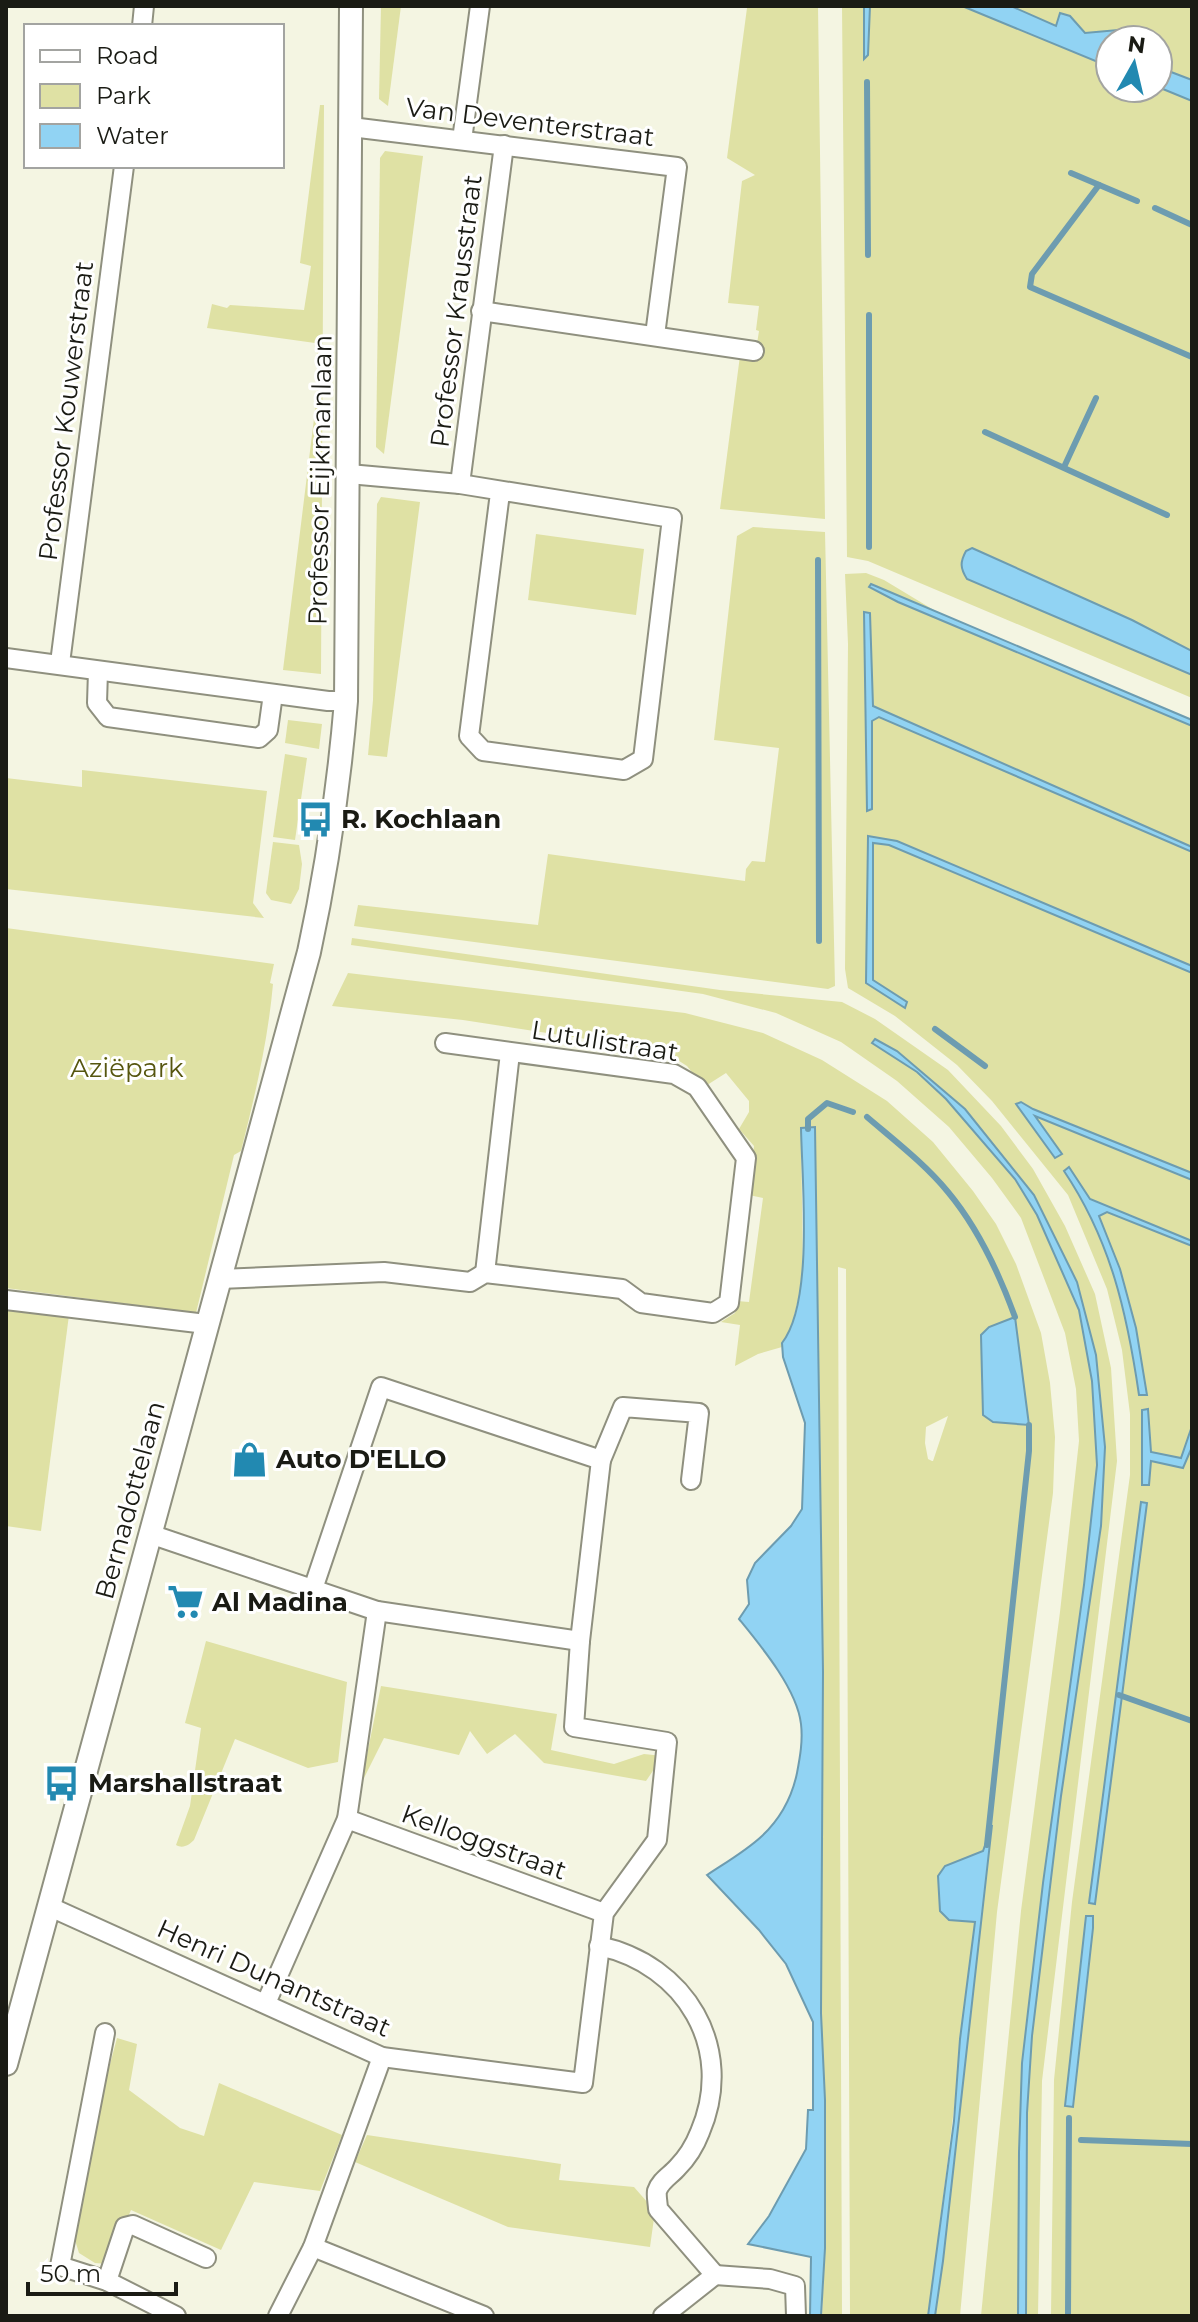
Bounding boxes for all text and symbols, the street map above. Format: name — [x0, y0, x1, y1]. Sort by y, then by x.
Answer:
legend — [24, 24, 284, 168]
north arrow — [1094, 24, 1174, 104]
text: N — [1126, 30, 1147, 59]
text: Road — [96, 41, 159, 70]
text: Park — [96, 81, 151, 110]
street label: Van Deventerstraat — [404, 91, 656, 153]
text: Water — [96, 121, 169, 150]
street label: Professor Krausstraat — [423, 173, 489, 449]
street label: Professor Kouwerstraat — [32, 259, 100, 563]
street label: Professor Eijkmanlaan — [301, 335, 339, 625]
bus stop icon: R. Kochlaan — [296, 800, 334, 838]
place label: R. Kochlaan — [341, 803, 501, 835]
street label: Lutulistraat — [529, 1014, 681, 1068]
park label: Aziëpark — [70, 1052, 184, 1084]
street label: Bernadottelaan — [88, 1398, 172, 1602]
shop icon: Auto D'ELLO — [231, 1440, 269, 1478]
place label: Auto D'ELLO — [275, 1443, 446, 1475]
supermarket icon: Al Madina — [167, 1583, 205, 1621]
place label: Al Madina — [211, 1586, 348, 1618]
bus stop icon: Marshallstraat — [43, 1764, 81, 1802]
place label: Marshallstraat — [88, 1767, 282, 1799]
street label: Kelloggstraat — [397, 1797, 571, 1887]
street label: Henri Dunantstraat — [152, 1912, 396, 2044]
scale bar — [28, 2246, 176, 2296]
text: 50 m — [40, 2259, 101, 2288]

